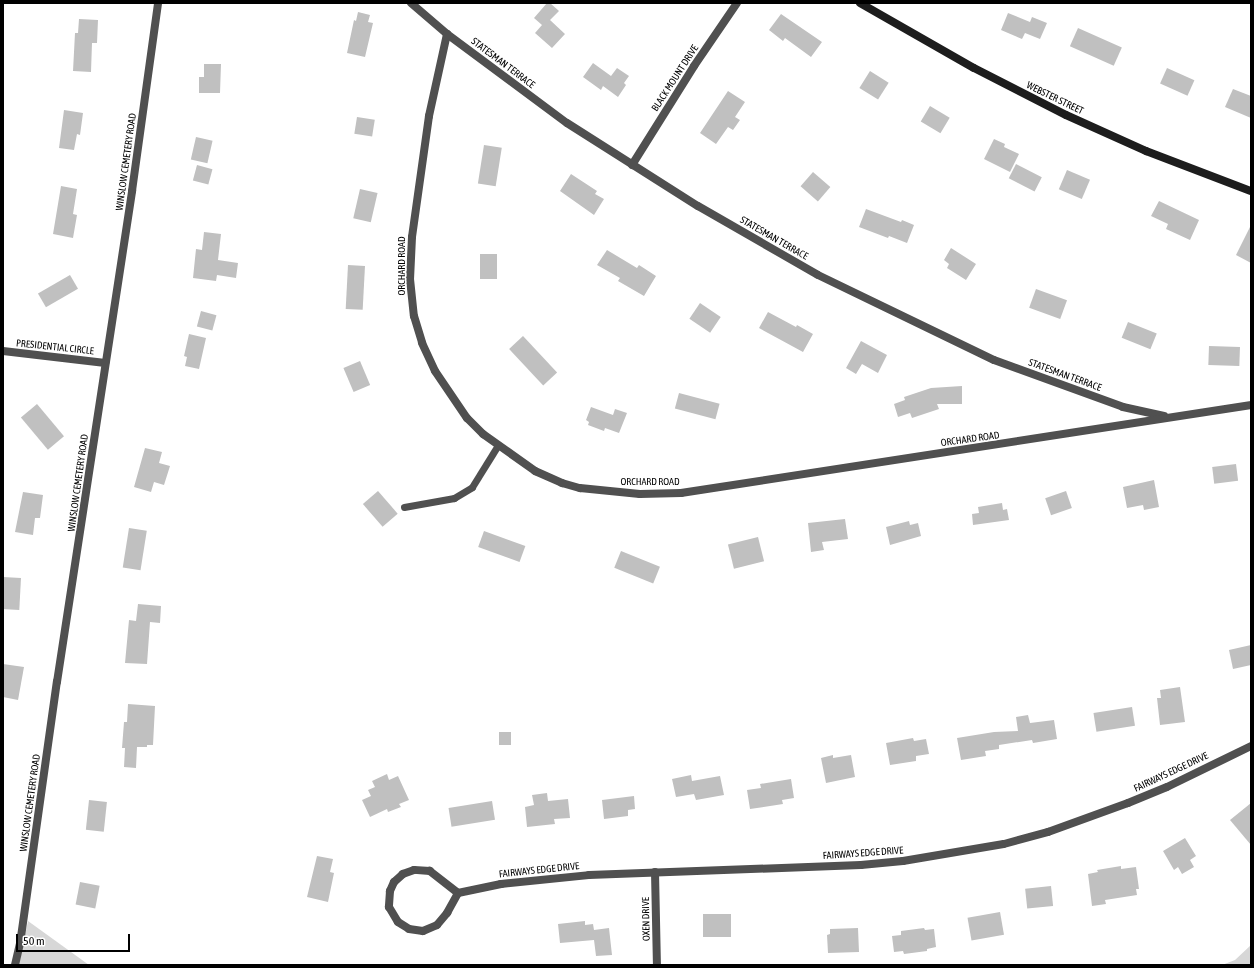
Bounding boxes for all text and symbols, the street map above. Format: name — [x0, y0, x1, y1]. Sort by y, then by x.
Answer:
street label: STATESMAN TERRACE — [469, 35, 537, 91]
street label: BLACK MOUNT DRIVE — [649, 43, 701, 113]
street label: WEBSTER STREET — [1025, 79, 1085, 117]
street label: WINSLOW CEMETERY ROAD — [113, 113, 139, 211]
street label: STATESMAN TERRACE — [738, 214, 810, 262]
street label: ORCHARD ROAD — [396, 236, 408, 296]
street label: PRESIDENTIAL CIRCLE — [15, 337, 95, 357]
street label: STATESMAN TERRACE — [1027, 356, 1103, 394]
street label: ORCHARD ROAD — [940, 429, 1000, 449]
street label: WINSLOW CEMETERY ROAD — [65, 434, 91, 532]
street label: ORCHARD ROAD — [620, 476, 680, 488]
street label: FAIRWAYS EDGE DRIVE — [1132, 749, 1210, 795]
street label: WINSLOW CEMETERY ROAD — [17, 754, 43, 852]
street label: FAIRWAYS EDGE DRIVE — [822, 844, 904, 862]
street label: FAIRWAYS EDGE DRIVE — [498, 860, 580, 880]
street label: OXEN DRIVE — [640, 897, 652, 941]
scale bar — [18, 926, 132, 952]
text: 50 m — [23, 934, 45, 948]

